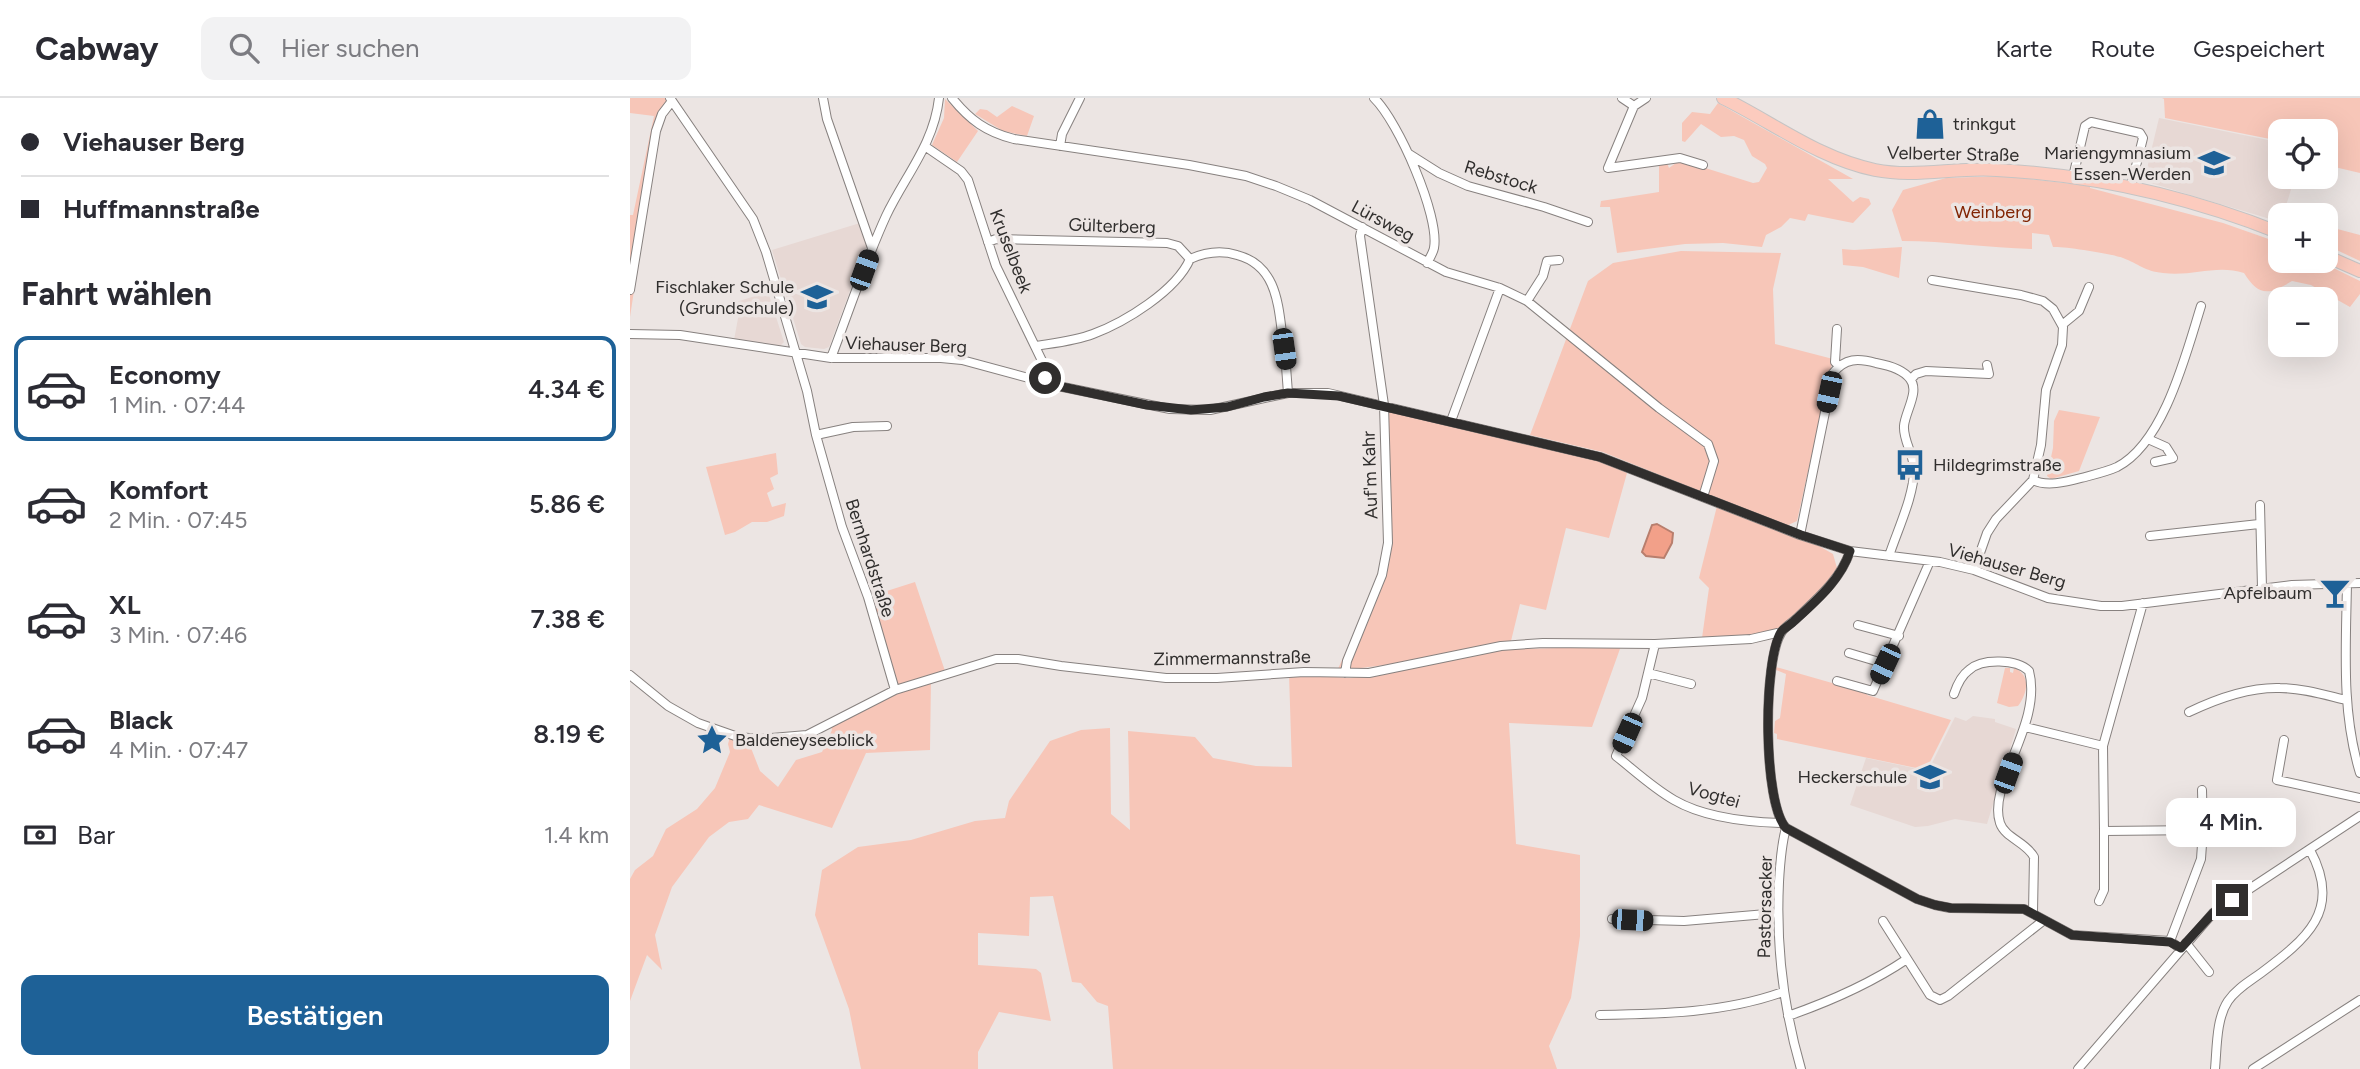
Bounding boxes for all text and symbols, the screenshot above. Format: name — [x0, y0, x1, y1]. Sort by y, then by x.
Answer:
search box — [201, 17, 691, 80]
text: Cabway — [35, 29, 159, 68]
icon: search — [225, 29, 263, 67]
text: Hier suchen — [281, 32, 420, 64]
text: Karte — [1996, 34, 2052, 63]
text: Route — [2090, 34, 2155, 63]
text: Gespeichert — [2193, 34, 2325, 63]
shop icon: trinkgut — [1913, 107, 1947, 141]
place label: trinkgut — [1953, 113, 2016, 135]
map controls — [2268, 119, 2338, 357]
button: locate — [2268, 119, 2338, 189]
text: Viehauser Berg — [63, 126, 245, 158]
street label: Velberter Straße — [1887, 142, 2019, 166]
place label: Mariengymnasium Essen-Werden — [2044, 142, 2191, 185]
school or university icon: Mariengymnasium Essen-Werden — [2197, 146, 2231, 180]
street label: Rebstock — [1462, 155, 1541, 199]
text: Huffmannstraße — [63, 193, 260, 225]
street label: Lürsweg — [1348, 195, 1418, 247]
park label: Weinberg — [1954, 201, 2032, 223]
button: + — [2268, 203, 2338, 273]
street label: Kruselbeek — [985, 206, 1037, 296]
street label: Gülterberg — [1068, 213, 1156, 239]
car — [847, 247, 882, 293]
text: Fahrt wählen — [21, 275, 212, 313]
place label: Fischlaker Schule (Grundschule) — [655, 276, 794, 319]
school or university icon: Fischlaker Schule (Grundschule) — [800, 280, 834, 314]
button: − — [2268, 287, 2338, 357]
car — [1271, 327, 1298, 371]
street label: Viehauser Berg — [845, 332, 967, 358]
icon: car — [25, 357, 88, 420]
text: Economy — [109, 359, 221, 391]
route start — [1029, 362, 1061, 394]
car — [1815, 369, 1844, 415]
text: 4.34 € — [528, 373, 605, 405]
text: 1 Min. · 07:44 — [109, 391, 245, 419]
street label: Auf'm Kahr — [1357, 430, 1383, 520]
bus stop icon: Hildegrimstraße — [1893, 448, 1927, 482]
place label: Hildegrimstraße — [1933, 454, 2062, 476]
icon: car — [25, 472, 88, 535]
text: Komfort — [109, 474, 209, 506]
text: 5.86 € — [529, 488, 605, 520]
street label: Bernhardstraße — [840, 496, 900, 620]
text: 2 Min. · 07:45 — [109, 506, 248, 534]
street label: Viehauser Berg — [1945, 539, 2069, 593]
bar icon: Apfelbaum — [2318, 576, 2352, 610]
place label: Apfelbaum — [2224, 582, 2312, 604]
icon: car — [25, 587, 88, 650]
text: XL — [109, 589, 141, 621]
text: 7.38 € — [530, 603, 605, 635]
text: 3 Min. · 07:46 — [109, 621, 247, 649]
car — [1867, 641, 1904, 687]
street label: Zimmermannstraße — [1153, 646, 1311, 670]
icon: car — [25, 702, 88, 765]
text: Black — [109, 704, 173, 736]
car — [1609, 710, 1646, 756]
text: 8.19 € — [533, 718, 605, 750]
place icon: Baldeneyseeblick — [695, 723, 729, 757]
place label: Baldeneyseeblick — [735, 729, 874, 751]
text: 4 Min. · 07:47 — [109, 736, 248, 764]
car — [1991, 750, 2026, 796]
school or university icon: Heckerschule — [1913, 760, 1947, 794]
place label: Heckerschule — [1797, 766, 1907, 788]
street label: Vogtei — [1685, 777, 1743, 813]
callout: 4 Min. — [2167, 798, 2297, 848]
text: 4 Min. — [2199, 808, 2263, 836]
icon: cash — [21, 816, 59, 854]
text: Bar — [77, 819, 115, 851]
text: 1.4 km — [544, 821, 609, 849]
street label: Pastorsacker — [1753, 855, 1777, 959]
route end — [2216, 884, 2248, 916]
car — [1611, 908, 1654, 932]
button: Bestätigen — [21, 975, 609, 1055]

